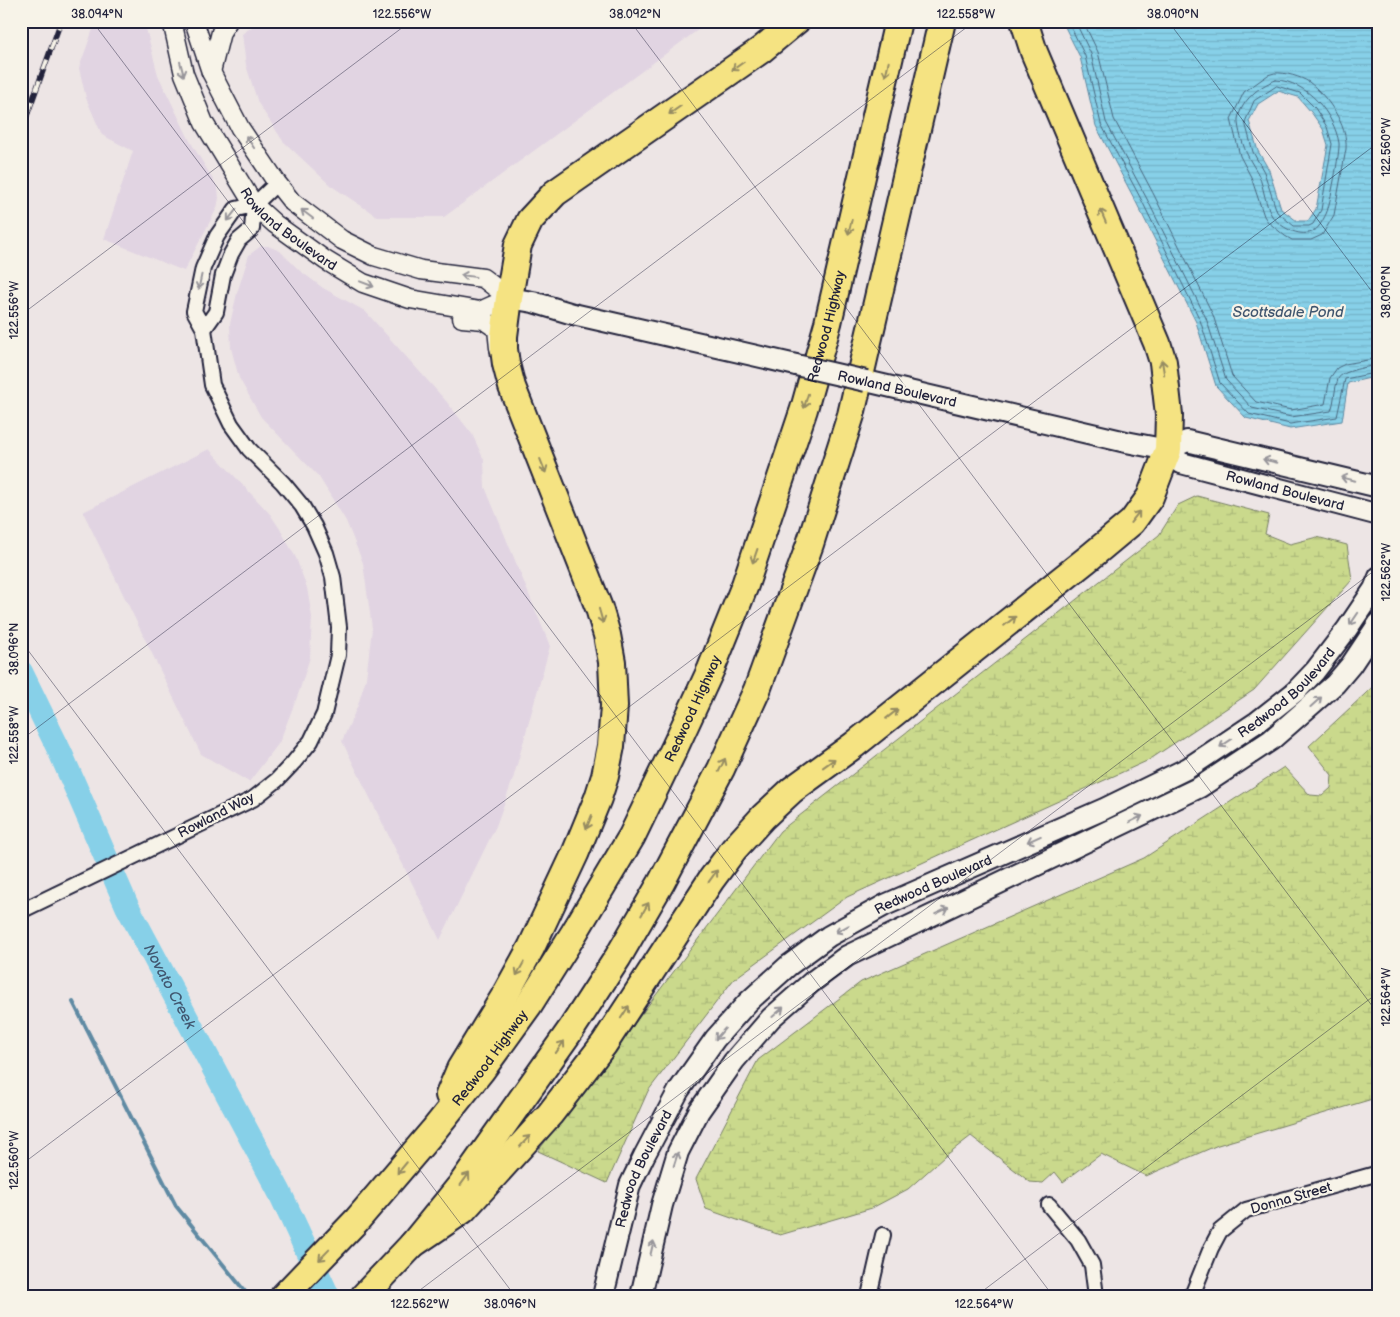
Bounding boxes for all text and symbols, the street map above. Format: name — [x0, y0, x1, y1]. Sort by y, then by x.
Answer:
text: 38.094°N — [71, 7, 123, 22]
text: 122.556°W — [373, 7, 431, 22]
text: 38.092°N — [609, 7, 661, 22]
text: 122.558°W — [937, 7, 995, 22]
text: 38.090°N — [1147, 7, 1199, 22]
one-way arrow — [178, 60, 188, 76]
one-way arrow — [882, 60, 891, 76]
one-way arrow — [732, 61, 746, 71]
one-way arrow — [668, 105, 682, 115]
text: 122.560°W — [1379, 117, 1394, 176]
one-way arrow — [245, 136, 255, 150]
street label: Rowland Boulevard — [237, 184, 340, 274]
one-way arrow — [227, 209, 238, 222]
one-way arrow — [300, 209, 314, 219]
one-way arrow — [1098, 209, 1108, 224]
one-way arrow — [845, 219, 854, 235]
text: 38.090°N — [1379, 266, 1394, 318]
street label: Redwood Highway — [803, 268, 849, 385]
one-way arrow — [461, 271, 477, 281]
one-way arrow — [195, 274, 204, 290]
one-way arrow — [359, 280, 374, 290]
text: 122.556°W — [7, 281, 22, 339]
water label: Scottsdale Pond — [1232, 303, 1344, 322]
one-way arrow — [1158, 359, 1168, 375]
street label: Rowland Boulevard — [836, 367, 958, 411]
one-way arrow — [801, 393, 810, 409]
one-way arrow — [1262, 456, 1278, 465]
one-way arrow — [539, 458, 548, 473]
street label: Rowland Boulevard — [1224, 467, 1346, 514]
one-way arrow — [1340, 474, 1356, 484]
one-way arrow — [1130, 511, 1141, 524]
text: 122.562°W — [1379, 543, 1394, 601]
one-way arrow — [750, 547, 759, 563]
one-way arrow — [597, 607, 607, 623]
one-way arrow — [1349, 612, 1359, 626]
one-way arrow — [1004, 615, 1017, 626]
text: 38.096°N — [7, 623, 22, 675]
street label: Redwood Boulevard — [1234, 644, 1338, 741]
street label: Redwood Highway — [661, 652, 724, 765]
one-way arrow — [1309, 696, 1322, 708]
text: 122.558°W — [7, 706, 22, 764]
one-way arrow — [886, 709, 899, 720]
one-way arrow — [1219, 738, 1233, 748]
one-way arrow — [718, 758, 728, 773]
one-way arrow — [821, 758, 835, 768]
street label: Rowland Way — [175, 788, 258, 842]
one-way arrow — [1128, 813, 1143, 823]
one-way arrow — [583, 814, 593, 829]
one-way arrow — [1027, 835, 1042, 845]
street label: Redwood Boulevard — [871, 851, 994, 918]
one-way arrow — [708, 870, 719, 883]
one-way arrow — [641, 902, 651, 916]
one-way arrow — [934, 905, 949, 915]
one-way arrow — [836, 924, 850, 934]
water label: Novato Creek — [139, 941, 201, 1033]
one-way arrow — [514, 961, 524, 976]
text: 122.564°W — [1379, 968, 1394, 1026]
street label: Redwood Highway — [448, 1006, 531, 1109]
one-way arrow — [620, 1006, 630, 1020]
one-way arrow — [772, 1006, 785, 1018]
one-way arrow — [714, 1027, 725, 1040]
one-way arrow — [555, 1040, 565, 1054]
street label: Redwood Boulevard — [611, 1107, 675, 1229]
text: 122.560°W — [7, 1130, 22, 1189]
one-way arrow — [520, 1134, 531, 1147]
one-way arrow — [672, 1151, 682, 1167]
one-way arrow — [396, 1161, 407, 1174]
one-way arrow — [460, 1172, 470, 1186]
street label: Donna Street — [1248, 1178, 1334, 1218]
one-way arrow — [648, 1241, 657, 1257]
one-way arrow — [318, 1249, 330, 1261]
text: 122.562°W — [391, 1297, 449, 1312]
text: 38.096°N — [484, 1297, 536, 1312]
text: 122.564°W — [955, 1297, 1013, 1312]

